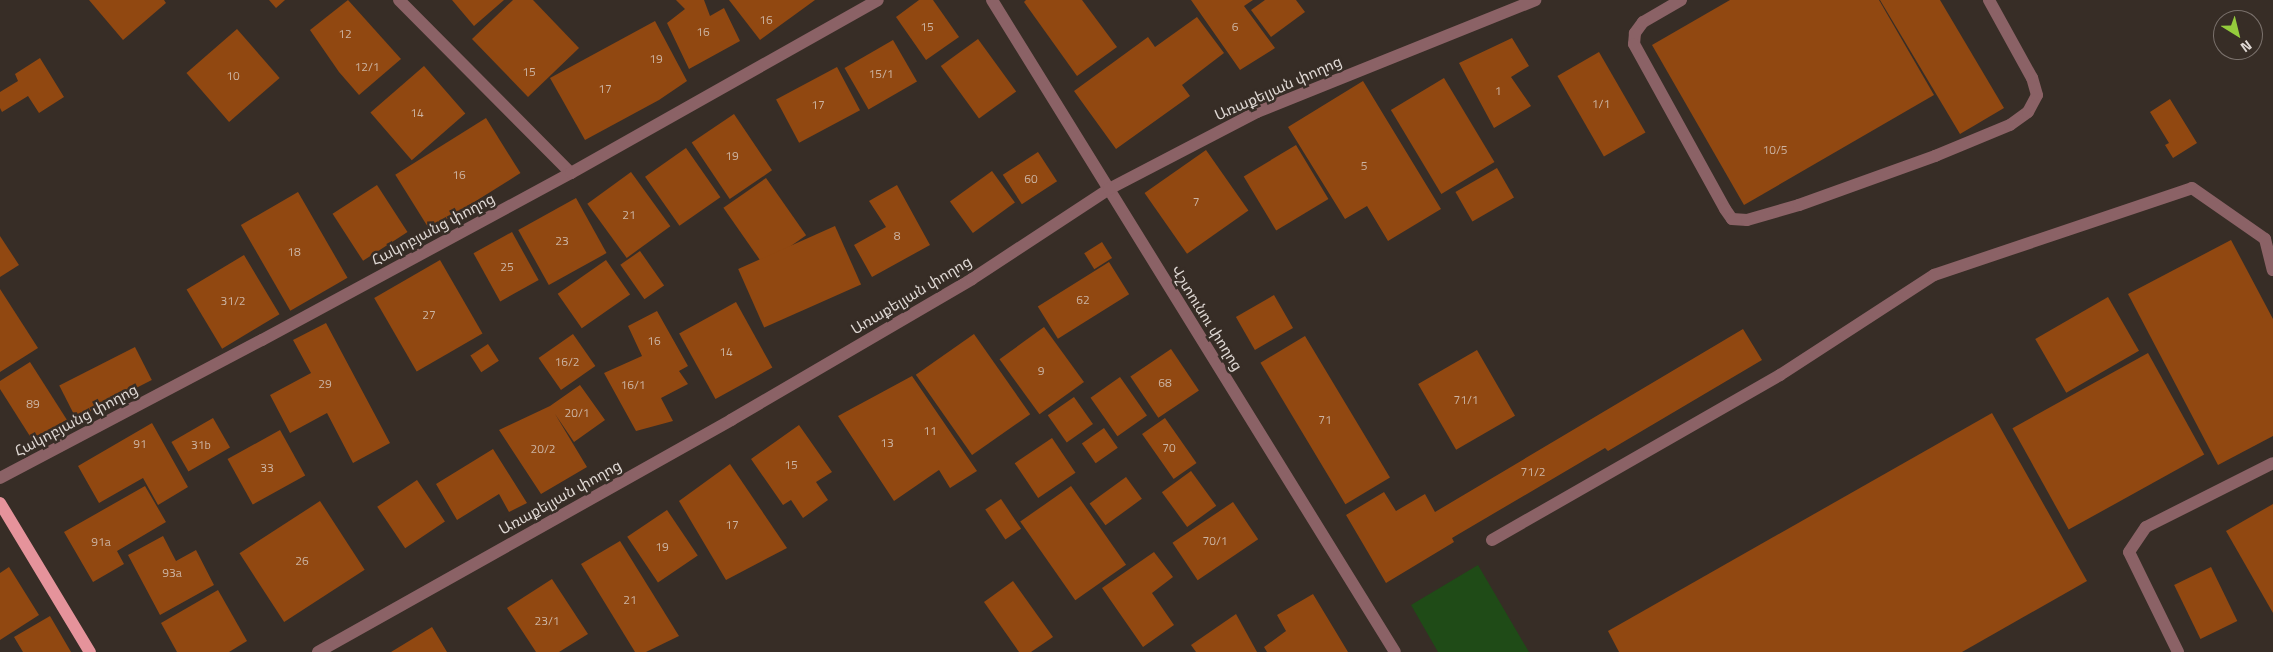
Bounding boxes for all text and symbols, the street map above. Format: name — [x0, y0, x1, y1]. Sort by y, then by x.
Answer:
north arrow — [2213, 10, 2263, 60]
house number: 16 — [759, 13, 773, 27]
house number: 15 — [920, 20, 934, 34]
house number: 6 — [1232, 20, 1238, 34]
house number: 16 — [696, 25, 710, 39]
house number: 12 — [338, 27, 352, 41]
text: N — [2236, 35, 2257, 58]
house number: 19 — [649, 52, 663, 66]
street label: Առաքելյան փողոց — [1212, 52, 1344, 124]
house number: 12/1 — [354, 60, 380, 74]
house number: 15 — [522, 65, 536, 79]
house number: 15/1 — [868, 67, 894, 81]
house number: 10 — [226, 69, 240, 83]
house number: 17 — [598, 82, 612, 96]
house number: 1 — [1495, 84, 1501, 98]
house number: 1/1 — [1592, 97, 1610, 111]
house number: 17 — [811, 98, 825, 112]
house number: 14 — [410, 106, 424, 120]
house number: 10/5 — [1762, 143, 1788, 157]
house number: 19 — [725, 149, 739, 163]
house number: 5 — [1361, 159, 1367, 173]
house number: 16 — [452, 168, 466, 182]
house number: 60 — [1024, 172, 1038, 186]
street label: Հակոբյանց փողոց — [368, 189, 498, 269]
house number: 7 — [1193, 195, 1199, 209]
house number: 21 — [622, 208, 636, 222]
house number: 8 — [894, 229, 900, 243]
house number: 23 — [555, 234, 569, 248]
house number: 18 — [287, 245, 301, 259]
street label: Առաքելյան փողոց — [847, 252, 975, 338]
house number: 25 — [500, 260, 514, 274]
street label: Վշտունու փողոց — [1167, 262, 1247, 374]
house number: 62 — [1076, 293, 1090, 307]
house number: 31/2 — [220, 294, 246, 308]
house number: 27 — [422, 308, 436, 322]
house number: 16 — [647, 334, 661, 348]
house number: 14 — [719, 345, 733, 359]
house number: 16/2 — [554, 355, 580, 369]
house number: 9 — [1038, 364, 1044, 378]
house number: 68 — [1158, 376, 1172, 390]
house number: 29 — [318, 377, 332, 391]
house number: 16/1 — [620, 378, 646, 392]
street label: Հակոբյանց փողոց — [11, 380, 141, 460]
house number: 71/1 — [1453, 393, 1479, 407]
house number: 89 — [26, 397, 40, 411]
house number: 20/1 — [564, 406, 590, 420]
house number: 71 — [1318, 413, 1332, 427]
house number: 11 — [923, 424, 937, 438]
house number: 13 — [880, 436, 894, 450]
house number: 91 — [133, 437, 147, 451]
house number: 31b — [191, 438, 211, 452]
house number: 70 — [1162, 441, 1176, 455]
house number: 20/2 — [530, 442, 556, 456]
street label: Առաքելյան փողոց — [496, 456, 624, 538]
house number: 15 — [784, 458, 798, 472]
house number: 33 — [260, 461, 274, 475]
house number: 71/2 — [1520, 465, 1546, 479]
house number: 17 — [725, 518, 739, 532]
house number: 70/1 — [1202, 534, 1228, 548]
house number: 91a — [91, 535, 111, 549]
house number: 19 — [655, 540, 669, 554]
house number: 26 — [295, 554, 309, 568]
house number: 93a — [162, 566, 182, 580]
house number: 21 — [623, 593, 637, 607]
house number: 23/1 — [534, 614, 560, 628]

